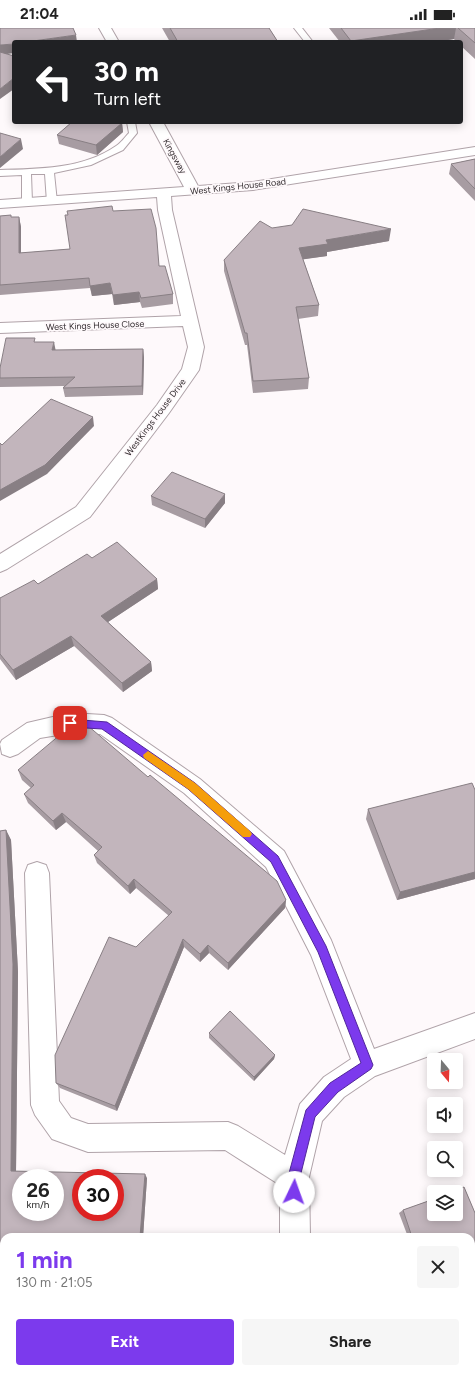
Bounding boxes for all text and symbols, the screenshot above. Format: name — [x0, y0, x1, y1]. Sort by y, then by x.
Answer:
text: 21:04 — [20, 5, 59, 23]
text: 30 m — [94, 54, 159, 88]
icon: left — [28, 56, 80, 108]
text: Turn left — [94, 88, 161, 110]
street label: Kingsway — [161, 137, 189, 176]
street label: West Kings House Road — [190, 175, 286, 197]
street label: West Kings House Close — [46, 318, 144, 332]
street label: WestKings House Drive — [122, 376, 188, 458]
pin — [53, 706, 87, 740]
icon: arrive — [59, 712, 81, 734]
north arrow — [427, 1053, 463, 1089]
map controls — [427, 1053, 463, 1221]
button: sound — [427, 1097, 463, 1133]
button: search — [427, 1141, 463, 1177]
speed limit sign: 30 — [72, 1169, 124, 1221]
position arrow — [273, 1171, 315, 1213]
text: 26 — [26, 1178, 50, 1202]
button: layers — [427, 1185, 463, 1221]
text: km/h — [27, 1198, 49, 1211]
text: 1 min — [16, 1245, 73, 1274]
button: close — [417, 1246, 459, 1288]
text: 130 m · 21:05 — [16, 1275, 93, 1290]
button: Exit — [16, 1319, 234, 1365]
button: Share — [242, 1319, 459, 1365]

